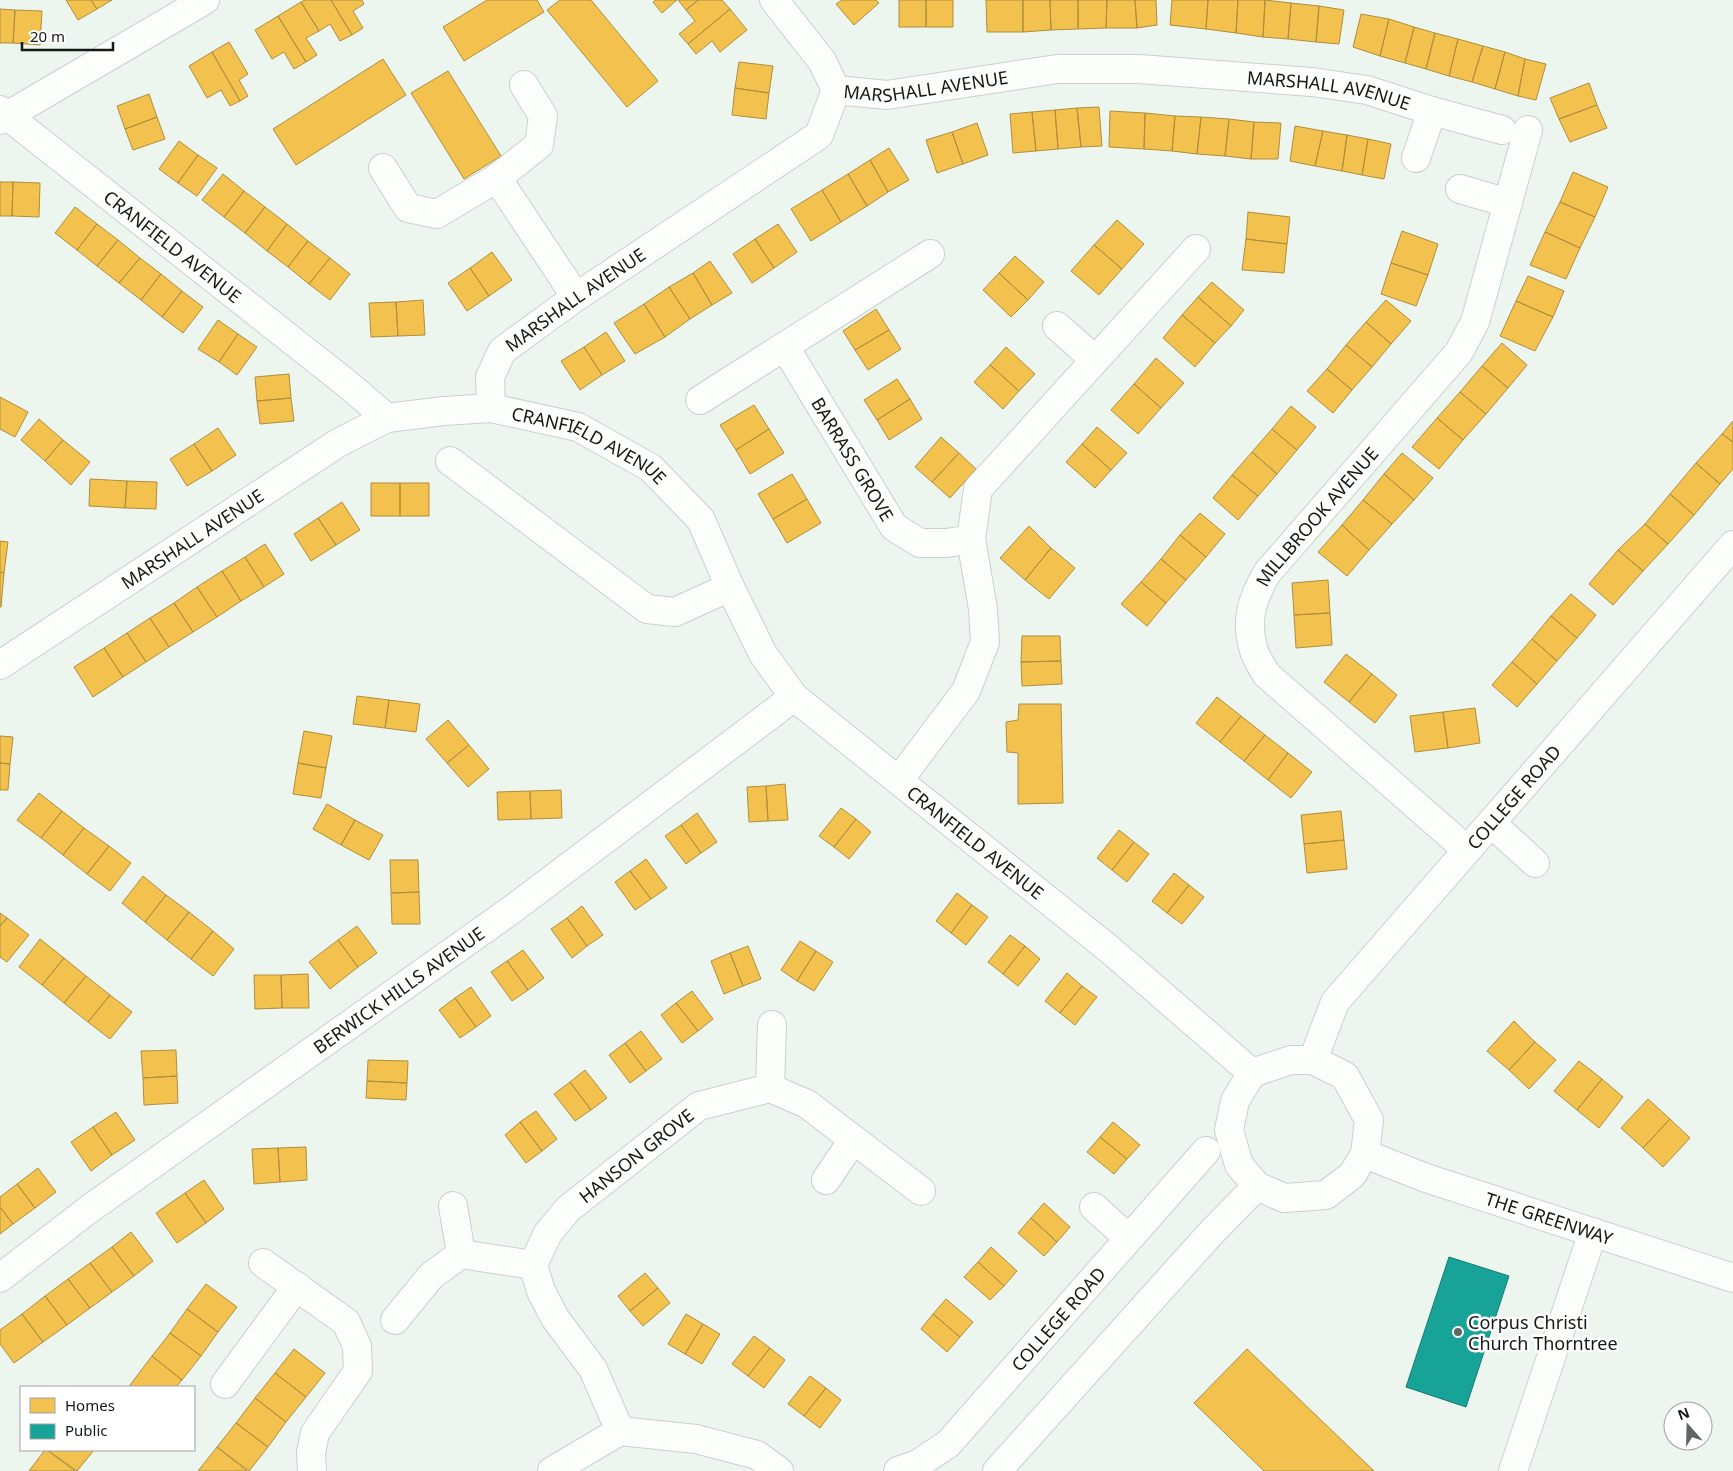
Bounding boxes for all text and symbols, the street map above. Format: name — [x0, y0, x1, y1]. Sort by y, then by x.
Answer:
scale bar — [22, 20, 114, 52]
text: 20 m — [30, 26, 65, 46]
street label: MARSHALL AVENUE — [842, 65, 1010, 108]
street label: MARSHALL AVENUE — [1246, 65, 1414, 115]
street label: CRANFIELD AVENUE — [99, 185, 246, 308]
street label: MARSHALL AVENUE — [500, 242, 650, 357]
street label: BARRASS GROVE — [806, 393, 900, 525]
street label: CRANFIELD AVENUE — [510, 401, 672, 489]
street label: MILLBROOK AVENUE — [1250, 442, 1383, 591]
street label: MARSHALL AVENUE — [116, 483, 268, 594]
street label: COLLEGE ROAD — [1461, 739, 1566, 854]
street label: CRANFIELD AVENUE — [902, 780, 1049, 904]
street label: BERWICK HILLS AVENUE — [308, 921, 489, 1059]
street label: HANSON GROVE — [574, 1103, 698, 1208]
street label: THE GREENWAY — [1482, 1186, 1617, 1250]
street label: COLLEGE ROAD — [1006, 1262, 1111, 1376]
place label: Corpus Christi Church Thorntree — [1468, 1310, 1618, 1355]
marker: Corpus Christi Church Thorntree — [1452, 1326, 1464, 1338]
legend — [20, 1386, 195, 1451]
text: Homes — [65, 1395, 115, 1415]
north arrow — [1663, 1401, 1713, 1451]
text: N — [1675, 1402, 1692, 1424]
text: Public — [65, 1420, 108, 1440]

